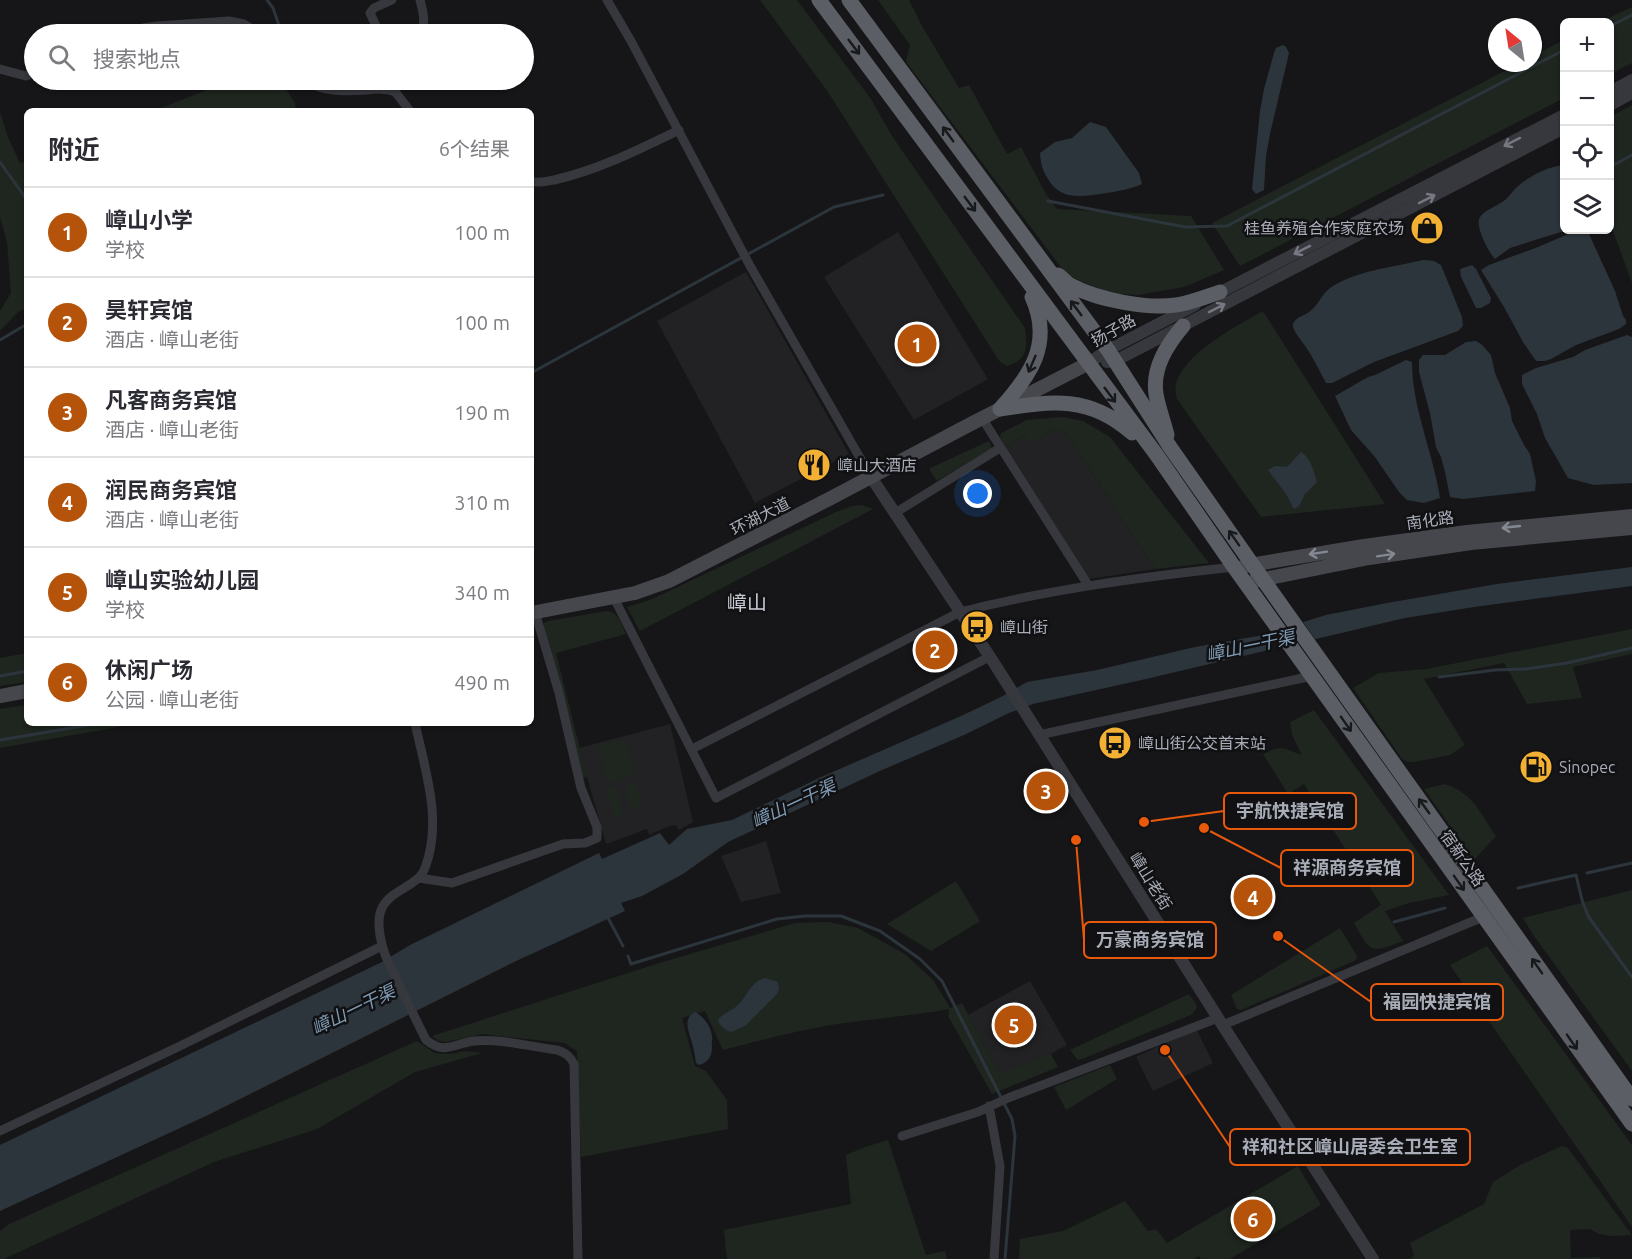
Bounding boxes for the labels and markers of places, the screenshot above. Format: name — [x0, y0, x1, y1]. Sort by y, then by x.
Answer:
shop icon: 桂鱼养殖合作家庭农场 — [1409, 210, 1445, 246]
place label: 桂鱼养殖合作家庭农场 — [1244, 219, 1404, 237]
pin: 1 — [898, 322, 936, 366]
restaurant icon: 嶂山大酒店 — [796, 447, 832, 483]
place label: 嶂山大酒店 — [837, 456, 917, 474]
bus stop icon: 嶂山街 — [959, 609, 995, 645]
place label: 嶂山街 — [1000, 618, 1048, 636]
pin: 2 — [916, 628, 954, 672]
bus stop icon: 嶂山街公交首末站 — [1097, 725, 1133, 761]
place label: 嶂山街公交首末站 — [1138, 734, 1266, 752]
fuel station icon: Sinopec — [1518, 749, 1554, 785]
place label: Sinopec — [1559, 758, 1616, 776]
pin: 3 — [1026, 768, 1066, 814]
callout: 宇航快捷宾馆 — [1224, 793, 1356, 829]
callout: 祥源商务宾馆 — [1281, 850, 1413, 886]
pin: 4 — [1234, 874, 1272, 920]
callout: 万豪商务宾馆 — [1084, 922, 1216, 958]
callout: 福园快捷宾馆 — [1371, 984, 1503, 1020]
pin: 5 — [994, 1002, 1034, 1048]
callout: 祥和社区嶂山居委会卫生室 — [1230, 1129, 1470, 1165]
pin: 6 — [1234, 1196, 1272, 1242]

